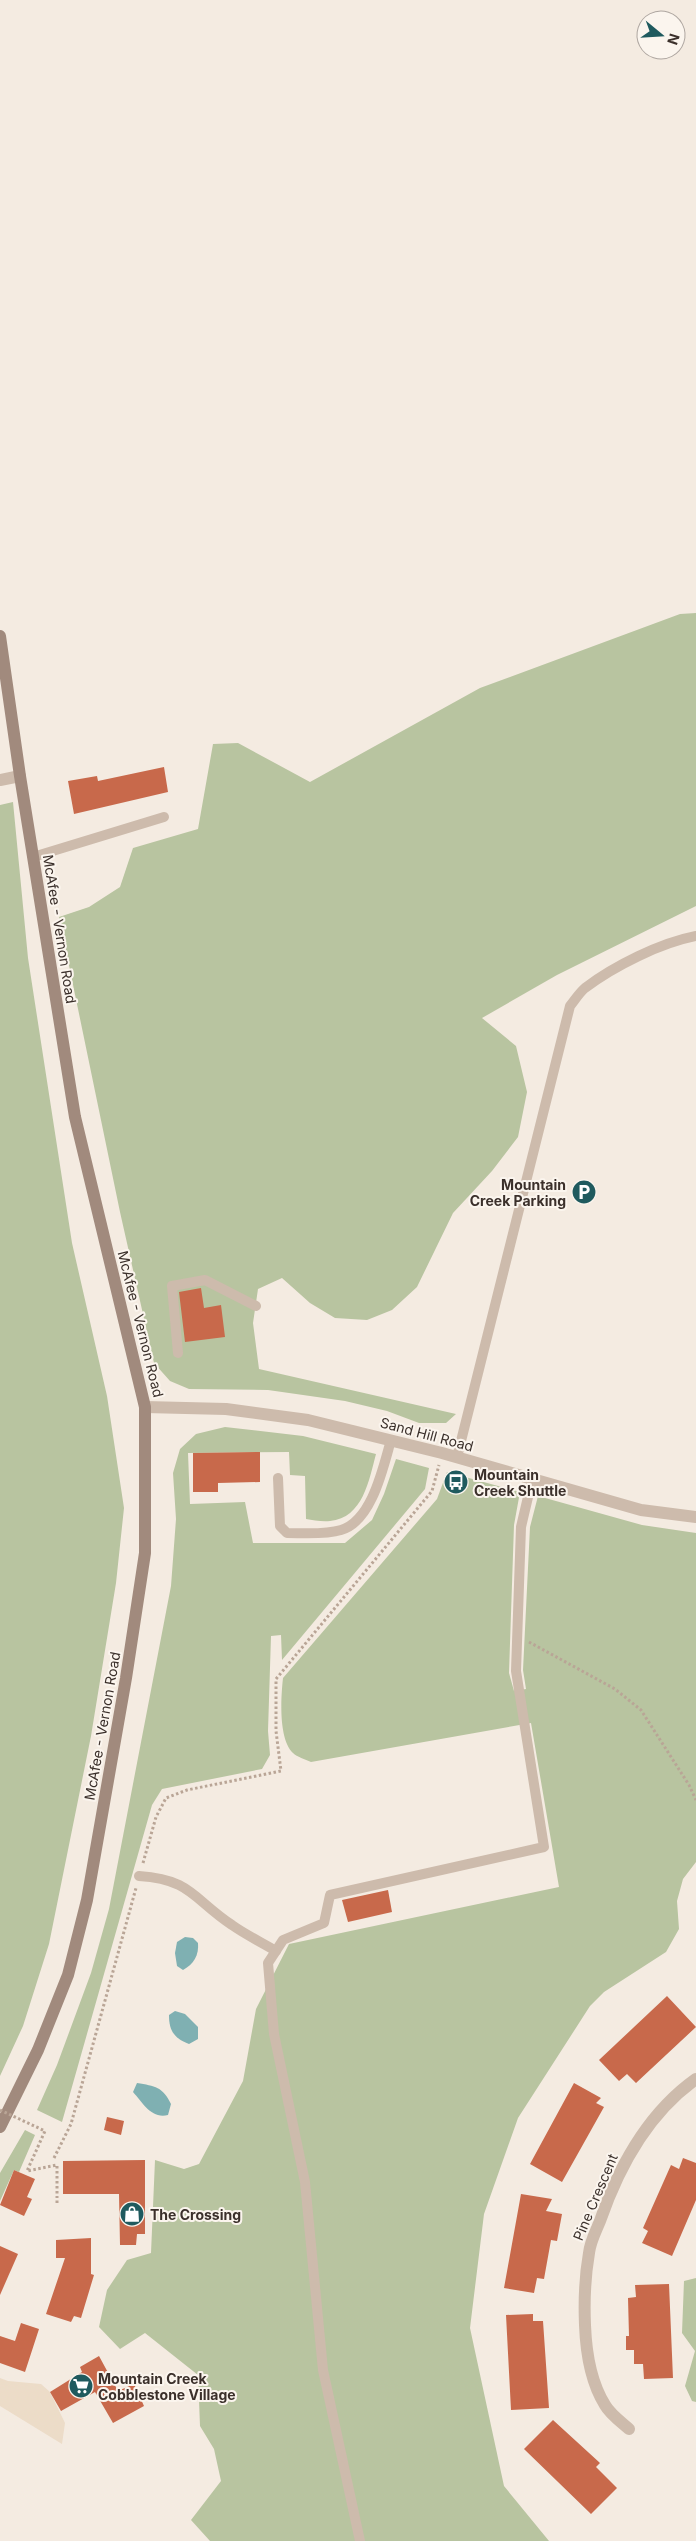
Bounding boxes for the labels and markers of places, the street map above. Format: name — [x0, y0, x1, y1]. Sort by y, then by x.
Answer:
place label: Mountain Creek Parking — [470, 1176, 566, 1209]
parking icon: Mountain Creek Parking — [571, 1179, 597, 1205]
place label: Mountain Creek Shuttle — [474, 1466, 566, 1499]
bus stop icon: Mountain Creek Shuttle — [443, 1469, 469, 1495]
shop icon: The Crossing — [119, 2201, 145, 2227]
place label: The Crossing — [150, 2206, 241, 2223]
place label: Mountain Creek Cobblestone Village — [98, 2370, 236, 2403]
supermarket icon: Mountain Creek Cobblestone Village — [68, 2373, 94, 2399]

